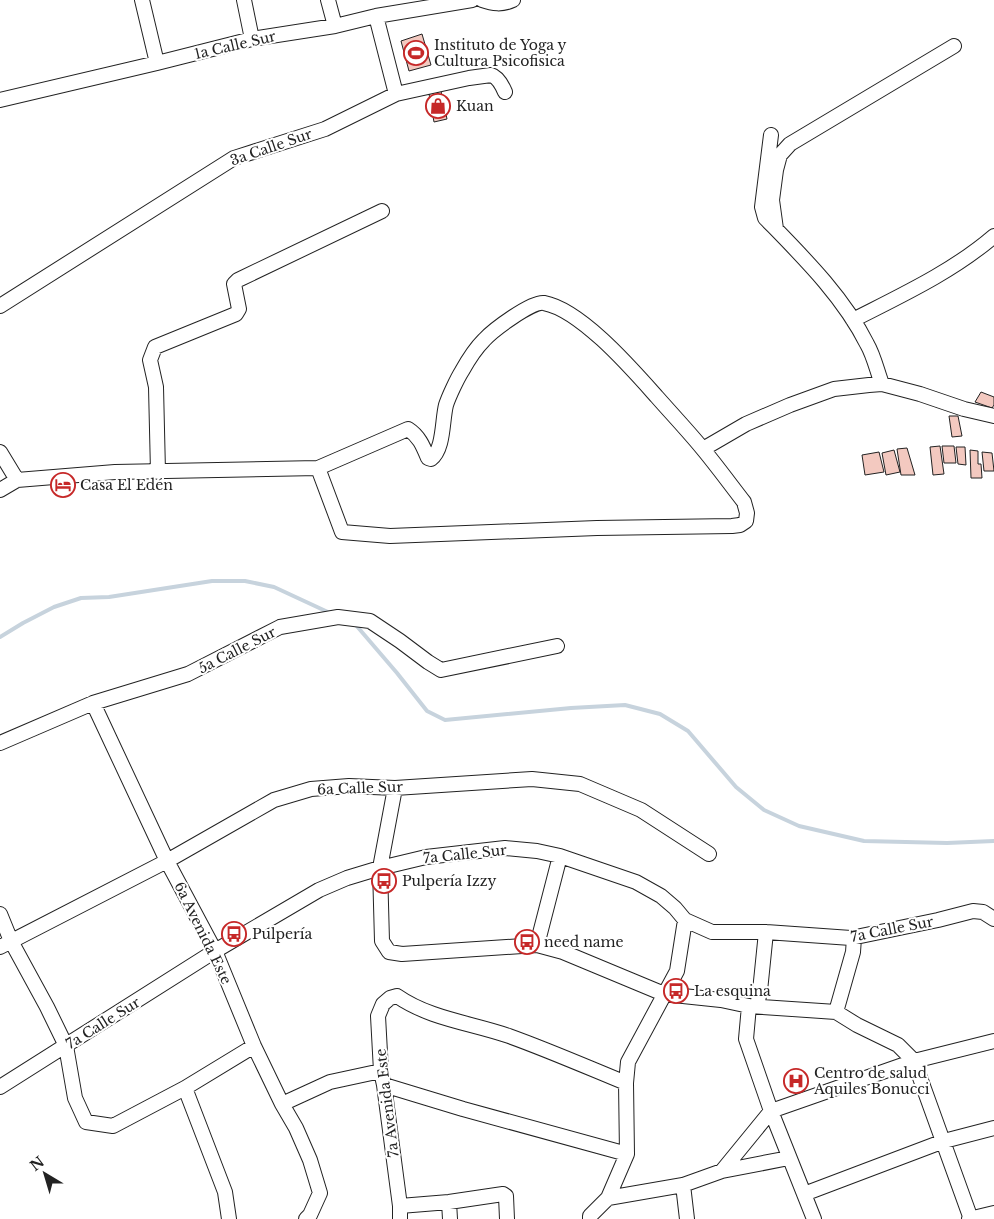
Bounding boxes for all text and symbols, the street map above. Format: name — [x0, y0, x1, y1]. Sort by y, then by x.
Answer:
street label: 1a Calle Sur — [193, 27, 278, 63]
place label: Instituto de Yoga y Cultura Psicofisica — [434, 36, 567, 70]
sports icon: Instituto de Yoga y Cultura Psicofisica — [403, 40, 429, 66]
shop icon: Kuan — [425, 93, 451, 119]
place label: Kuan — [456, 97, 494, 115]
street label: 3a Calle Sur — [228, 124, 315, 169]
hotel icon: Casa El Edén — [50, 472, 76, 498]
place label: Casa El Edén — [80, 476, 173, 494]
street label: 5a Calle Sur — [195, 623, 279, 677]
street label: 6a Calle Sur — [317, 777, 404, 798]
street label: 7a Calle Sur — [422, 841, 508, 867]
bus stop icon: Pulpería Izzy — [371, 868, 397, 894]
place label: Pulpería Izzy — [402, 872, 497, 890]
street label: 6a Avenida Este — [170, 879, 236, 987]
street label: 7a Calle Sur — [849, 912, 935, 946]
bus stop icon: Pulpería — [221, 921, 247, 947]
place label: Pulpería — [252, 925, 313, 943]
bus stop icon: need name — [514, 929, 540, 955]
place label: need name — [544, 933, 624, 951]
bus stop icon: La esquina — [663, 978, 689, 1004]
place label: La esquina — [694, 982, 771, 1000]
street label: 7a Calle Sur — [63, 993, 144, 1053]
street label: 7a Avenida Este — [371, 1047, 403, 1159]
place label: Centro de salud Aquiles Bonucci — [813, 1064, 930, 1098]
hospital icon: Centro de salud Aquiles Bonucci — [783, 1068, 809, 1094]
north arrow — [20, 1149, 70, 1199]
text: N — [26, 1153, 48, 1175]

